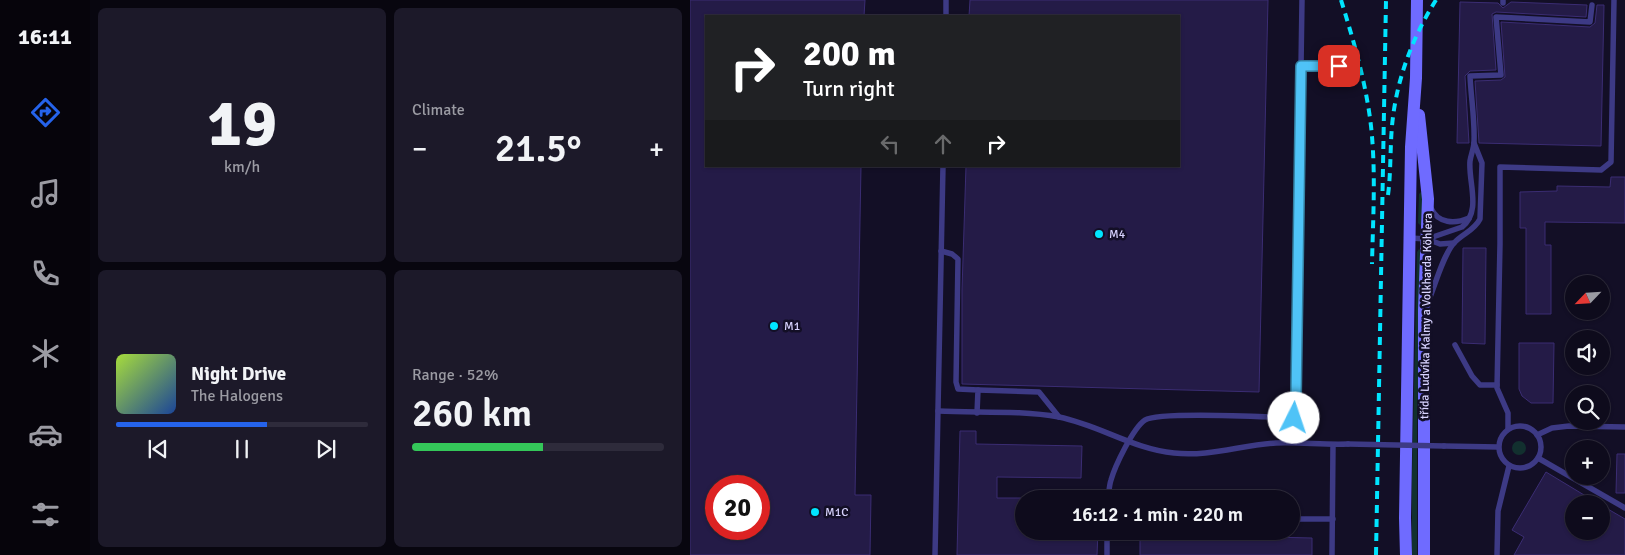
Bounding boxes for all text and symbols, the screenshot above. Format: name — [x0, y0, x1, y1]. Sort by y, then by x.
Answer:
text: 16:11 — [18, 23, 72, 50]
text: 200 m — [803, 32, 896, 75]
icon: right — [720, 35, 785, 100]
pin — [1318, 45, 1360, 87]
icon: arrive — [1325, 52, 1353, 80]
text: Turn right — [803, 75, 895, 102]
text: 19 — [207, 84, 277, 164]
icon: directions — [28, 95, 63, 130]
text: Climate — [412, 100, 465, 120]
text: 21.5° — [495, 125, 581, 172]
icon: left — [876, 130, 904, 158]
icon: ahead — [929, 130, 957, 158]
icon: right — [982, 130, 1010, 158]
text: − — [412, 132, 427, 166]
text: + — [649, 132, 664, 166]
text: km/h — [224, 157, 260, 177]
icon: music — [28, 176, 63, 211]
street label: třída Ludvíka Kalmy a Volkharda Köhlera — [1417, 213, 1436, 419]
place label: M4 — [1109, 227, 1126, 242]
marker: M4 — [1093, 228, 1105, 240]
icon: phone — [28, 256, 63, 291]
north arrow — [1565, 275, 1610, 320]
map controls — [1565, 275, 1610, 540]
place label: M1 — [784, 319, 800, 334]
marker: M1 — [768, 320, 780, 332]
button: sound — [1565, 330, 1610, 375]
icon: climate — [28, 336, 63, 371]
text: Night Drive — [191, 362, 286, 386]
text: Range · 52% — [412, 365, 498, 385]
button: search — [1565, 385, 1610, 430]
text: The Halogens — [191, 386, 283, 406]
text: 260 km — [412, 390, 532, 437]
position arrow — [1267, 391, 1319, 443]
icon: car — [28, 417, 63, 452]
icon: previous — [144, 435, 172, 463]
icon: pause — [228, 435, 256, 463]
icon: next — [312, 435, 340, 463]
button: + — [1565, 440, 1610, 485]
speed limit sign: 20 — [705, 475, 770, 540]
button: − — [1565, 495, 1610, 540]
icon: filters — [28, 497, 63, 532]
text: 16:12 · 1 min · 220 m — [1072, 503, 1243, 527]
place label: M1C — [825, 505, 848, 520]
marker: M1C — [809, 506, 821, 518]

